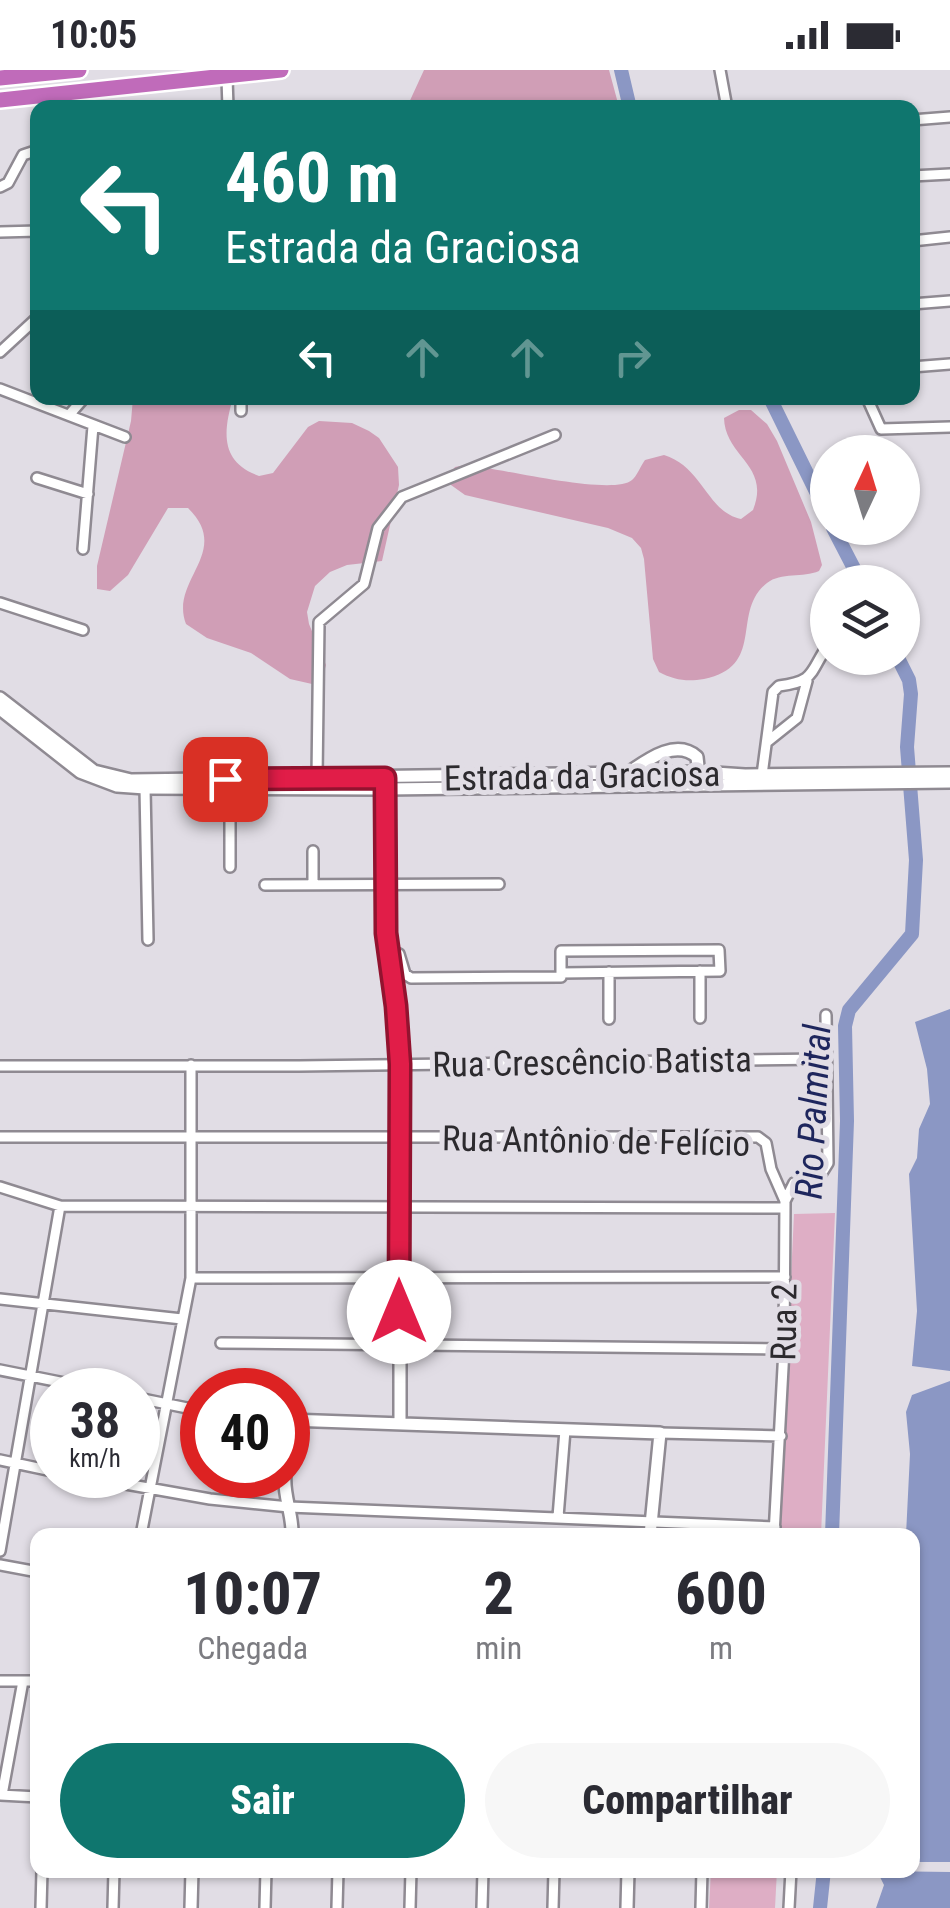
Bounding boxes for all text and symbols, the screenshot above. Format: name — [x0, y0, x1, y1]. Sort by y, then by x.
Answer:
text: 10:05 — [50, 13, 137, 57]
text: 460 m — [225, 137, 399, 219]
icon: left — [60, 140, 190, 270]
text: Estrada da Graciosa — [225, 221, 581, 274]
icon: left — [290, 330, 345, 385]
icon: ahead — [395, 330, 450, 385]
icon: ahead — [500, 330, 555, 385]
icon: right — [605, 330, 660, 385]
north arrow — [810, 435, 920, 545]
map controls — [810, 435, 920, 675]
button: layers — [810, 565, 920, 675]
pin — [183, 737, 268, 822]
icon: arrive — [198, 752, 253, 807]
street label: Estrada da Graciosa — [443, 754, 721, 799]
water label: Rio Palmital — [786, 1023, 840, 1200]
street label: Rua Crescêncio Batista — [432, 1039, 752, 1086]
street label: Rua Antônio de Felício — [441, 1118, 750, 1165]
position arrow — [347, 1260, 451, 1364]
street label: Rua 2 — [763, 1283, 806, 1361]
speed limit sign: 40 — [180, 1368, 310, 1498]
text: 38 — [70, 1392, 120, 1450]
text: km/h — [69, 1444, 121, 1473]
text: 10:07 — [183, 1558, 322, 1629]
text: 2 — [483, 1558, 514, 1629]
text: 600 — [675, 1558, 767, 1629]
text: Chegada — [197, 1629, 308, 1667]
text: min — [475, 1629, 522, 1667]
text: m — [709, 1629, 733, 1667]
button: Sair — [60, 1743, 465, 1858]
button: Compartilhar — [485, 1743, 890, 1858]

